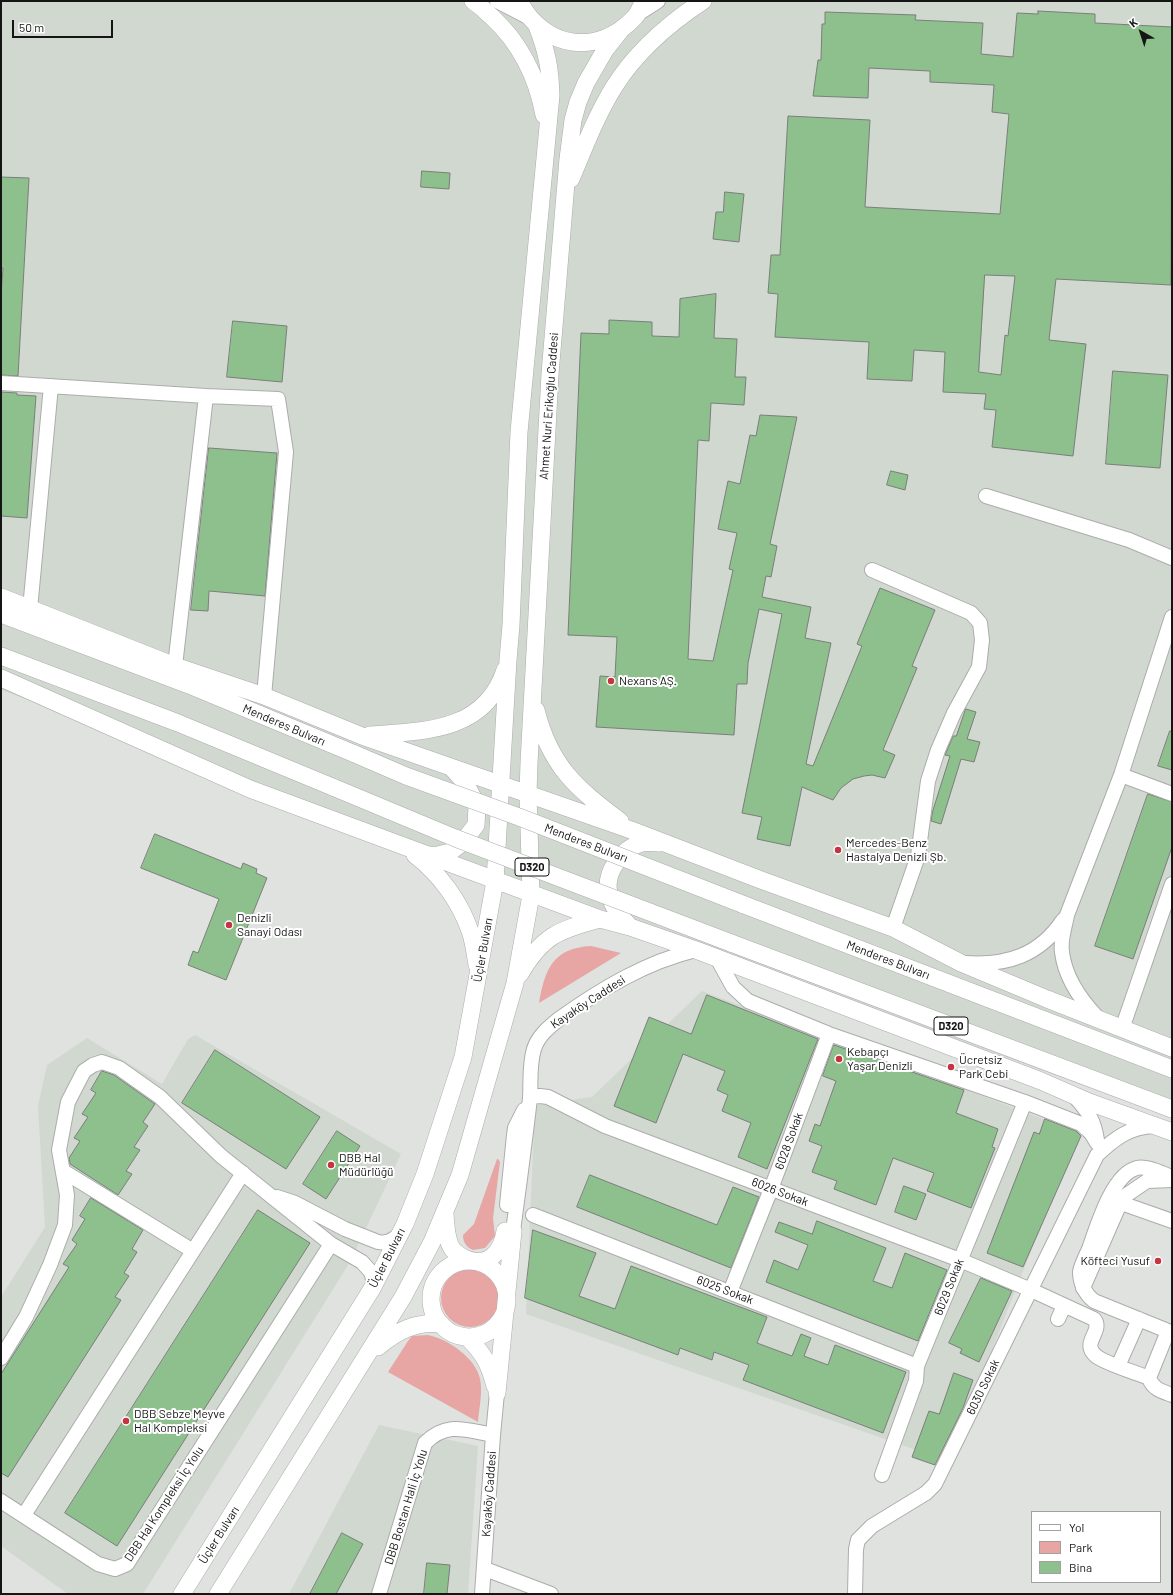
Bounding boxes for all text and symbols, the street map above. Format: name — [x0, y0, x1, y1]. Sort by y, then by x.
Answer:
scale bar — [14, 12, 115, 38]
north arrow — [1121, 12, 1161, 52]
text: K — [1126, 15, 1140, 30]
text: 50 m — [19, 20, 44, 34]
street label: Ahmet Nuri Erikoğlu Caddesi — [537, 332, 561, 480]
place label: Nexans AŞ. — [619, 674, 677, 688]
marker: Nexans AŞ. — [606, 676, 616, 686]
street label: Menderes Bulvarı — [241, 701, 327, 749]
street label: Menderes Bulvarı — [542, 820, 630, 866]
place label: Mercedes-Benz Hastalya Denizli Şb. — [846, 836, 946, 864]
marker: Mercedes-Benz Hastalya Denizli Şb. — [833, 845, 843, 855]
road number: D320 — [515, 858, 549, 876]
place label: Denizli Sanayi Odası — [237, 911, 302, 939]
street label: Üçler Bulvarı — [470, 917, 496, 983]
marker: Denizli Sanayi Odası — [224, 920, 234, 930]
street label: Menderes Bulvarı — [844, 937, 932, 983]
street label: Kayaköy Caddesi — [548, 972, 628, 1032]
road number: D320 — [934, 1017, 968, 1035]
place label: Kebapçı Yaşar Denizli — [847, 1045, 913, 1073]
place label: Ücretsiz Park Cebi — [959, 1053, 1008, 1081]
marker: Kebapçı Yaşar Denizli — [834, 1054, 844, 1064]
marker: Ücretsiz Park Cebi — [946, 1062, 956, 1072]
street label: 6028 Sokak — [772, 1111, 806, 1171]
place label: DBB Hal Müdürlüğü — [339, 1151, 394, 1179]
marker: DBB Hal Müdürlüğü — [326, 1160, 336, 1170]
street label: 6026 Sokak — [750, 1175, 810, 1209]
street label: Üçler Bulvarı — [366, 1226, 408, 1290]
place label: Köfteci Yusuf — [1081, 1254, 1150, 1268]
marker: Köfteci Yusuf — [1153, 1256, 1163, 1266]
street label: 6029 Sokak — [931, 1257, 967, 1317]
street label: 6025 Sokak — [695, 1273, 755, 1307]
street label: 6030 Sokak — [963, 1357, 1003, 1417]
place label: DBB Sebze Meyve Hal Kompleksi — [134, 1407, 225, 1435]
marker: DBB Sebze Meyve Hal Kompleksi — [121, 1416, 131, 1426]
street label: DBB Hal Kompleksi İç Yolu — [121, 1444, 207, 1564]
street label: DBB Bostan Hali İç Yolu — [382, 1448, 430, 1566]
street label: Kayaköy Caddesi — [479, 1450, 499, 1538]
street label: Üçler Bulvarı — [196, 1504, 242, 1566]
legend — [1031, 1511, 1161, 1583]
text: Yol — [1069, 1520, 1084, 1534]
text: Park — [1069, 1540, 1093, 1554]
text: Bina — [1069, 1560, 1092, 1574]

